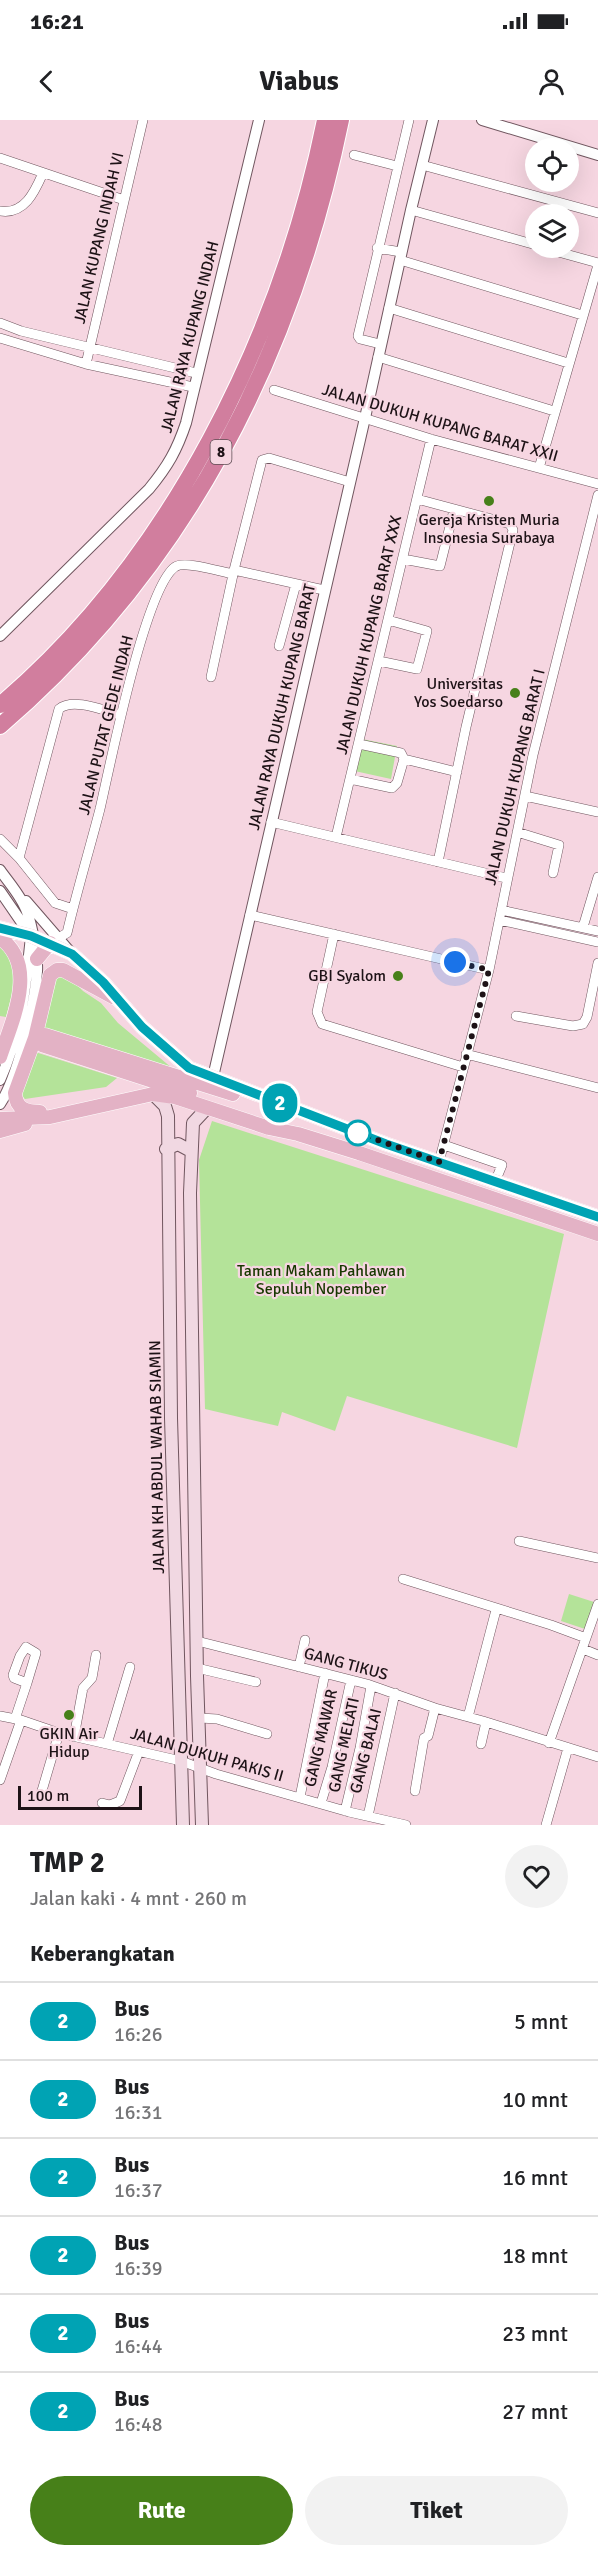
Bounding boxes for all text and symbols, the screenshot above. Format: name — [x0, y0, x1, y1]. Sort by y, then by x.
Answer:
text: 16:21 — [30, 8, 84, 35]
icon: back — [30, 65, 63, 98]
text: Viabus — [259, 65, 339, 98]
icon: person — [535, 65, 568, 98]
map controls — [525, 138, 579, 258]
button: locate — [525, 138, 579, 192]
street label: JALAN KUPANG INDAH VI — [70, 150, 128, 326]
button: layers — [525, 204, 579, 258]
street label: JALAN RAYA KUPANG INDAH — [156, 239, 224, 435]
street label: JALAN DUKUH KUPANG BARAT XXII — [320, 380, 560, 466]
road number: 8 — [210, 440, 232, 464]
marker: Gereja Kristen Muria Insonesia Surabaya — [482, 494, 496, 508]
place label: Gereja Kristen Muria Insonesia Surabaya — [419, 510, 560, 548]
street label: JALAN DUKUH KUPANG BARAT XXX — [332, 513, 406, 756]
street label: JALAN RAYA DUKUH KUPANG BARAT — [244, 582, 320, 832]
street label: JALAN PUTAT GEDE INDAH — [74, 633, 138, 817]
street label: JALAN DUKUH KUPANG BARAT I — [480, 667, 550, 887]
place label: Universitas Yos Soedarso — [414, 674, 503, 712]
marker: Universitas Yos Soedarso — [508, 686, 522, 700]
your location — [440, 947, 470, 977]
place label: GBI Syalom — [308, 966, 386, 986]
marker: GBI Syalom — [391, 969, 405, 983]
line badge: 2 — [260, 1084, 300, 1122]
text: 2 — [274, 1090, 286, 1116]
unlabelled marker — [345, 1120, 371, 1146]
park label: Taman Makam Pahlawan Sepuluh Nopember — [237, 1261, 405, 1299]
street label: JALAN KH ABDUL WAHAB SIAMIN — [145, 1340, 169, 1574]
street label: GANG TIKUS — [302, 1643, 390, 1685]
street label: GANG MAWAR — [300, 1687, 342, 1789]
street label: GANG MELATI — [324, 1696, 364, 1794]
street label: GANG BALAI — [346, 1706, 386, 1796]
marker: GKIN Air Hidup — [62, 1708, 76, 1722]
place label: GKIN Air Hidup — [40, 1724, 99, 1762]
street label: JALAN DUKUH PAKIS II — [128, 1724, 286, 1786]
scale bar — [18, 1783, 142, 1810]
text: 100 m — [27, 1786, 69, 1806]
button: heart — [505, 1845, 568, 1908]
text: TMP 2 — [30, 1846, 105, 1880]
text: Jalan kaki · 4 mnt · 260 m — [30, 1886, 247, 1911]
text: Keberangkatan — [30, 1940, 175, 1967]
text: Bus — [114, 1995, 149, 2022]
text: 2 — [57, 2008, 69, 2034]
text: 5 mnt — [514, 2008, 568, 2035]
text: 16:26 — [114, 2022, 163, 2047]
text: Bus — [114, 2073, 149, 2100]
text: 2 — [57, 2086, 69, 2112]
text: 10 mnt — [502, 2086, 568, 2113]
text: 16:31 — [114, 2100, 163, 2125]
text: Bus — [114, 2151, 149, 2178]
text: 2 — [57, 2164, 69, 2190]
text: 16 mnt — [502, 2164, 568, 2191]
text: 16:37 — [114, 2178, 163, 2203]
text: Bus — [114, 2229, 149, 2256]
text: 2 — [57, 2242, 69, 2268]
text: 18 mnt — [502, 2242, 568, 2269]
text: 16:39 — [114, 2256, 163, 2281]
text: Bus — [114, 2307, 149, 2334]
text: 2 — [57, 2320, 69, 2346]
text: 23 mnt — [502, 2320, 568, 2347]
text: 16:44 — [114, 2334, 163, 2359]
text: Bus — [114, 2385, 149, 2412]
text: 2 — [57, 2398, 69, 2424]
text: 27 mnt — [502, 2398, 568, 2425]
text: 16:48 — [114, 2412, 163, 2437]
button: Rute — [30, 2476, 293, 2545]
button: Tiket — [305, 2476, 568, 2545]

